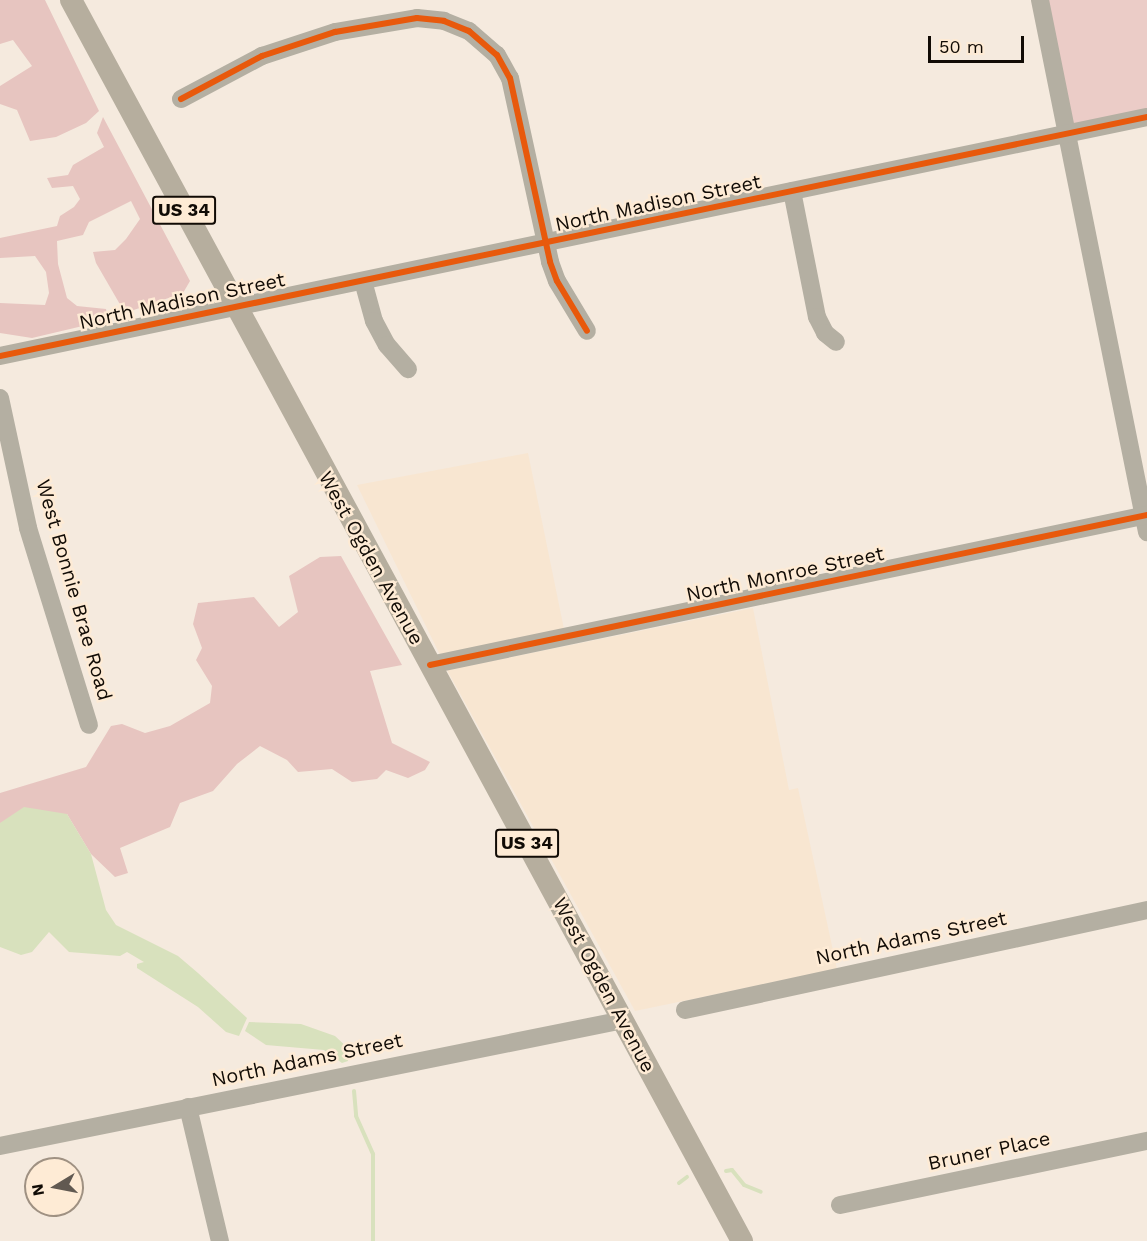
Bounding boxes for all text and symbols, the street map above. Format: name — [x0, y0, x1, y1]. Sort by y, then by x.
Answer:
scale bar — [931, 24, 1027, 62]
text: 50 m — [939, 36, 984, 57]
street label: North Madison Street — [553, 169, 763, 237]
road number: US 34 — [151, 195, 217, 225]
street label: North Madison Street — [77, 267, 287, 335]
street label: West Ogden Avenue — [313, 467, 429, 649]
street label: West Bonnie Brae Road — [31, 477, 117, 703]
street label: North Monroe Street — [684, 541, 886, 607]
road number: US 34 — [494, 828, 560, 858]
street label: West Ogden Avenue — [548, 893, 660, 1077]
street label: North Adams Street — [813, 906, 1009, 970]
street label: North Adams Street — [209, 1028, 405, 1092]
street label: Bruner Place — [925, 1126, 1053, 1176]
north arrow — [24, 1157, 84, 1217]
text: N — [27, 1182, 48, 1197]

